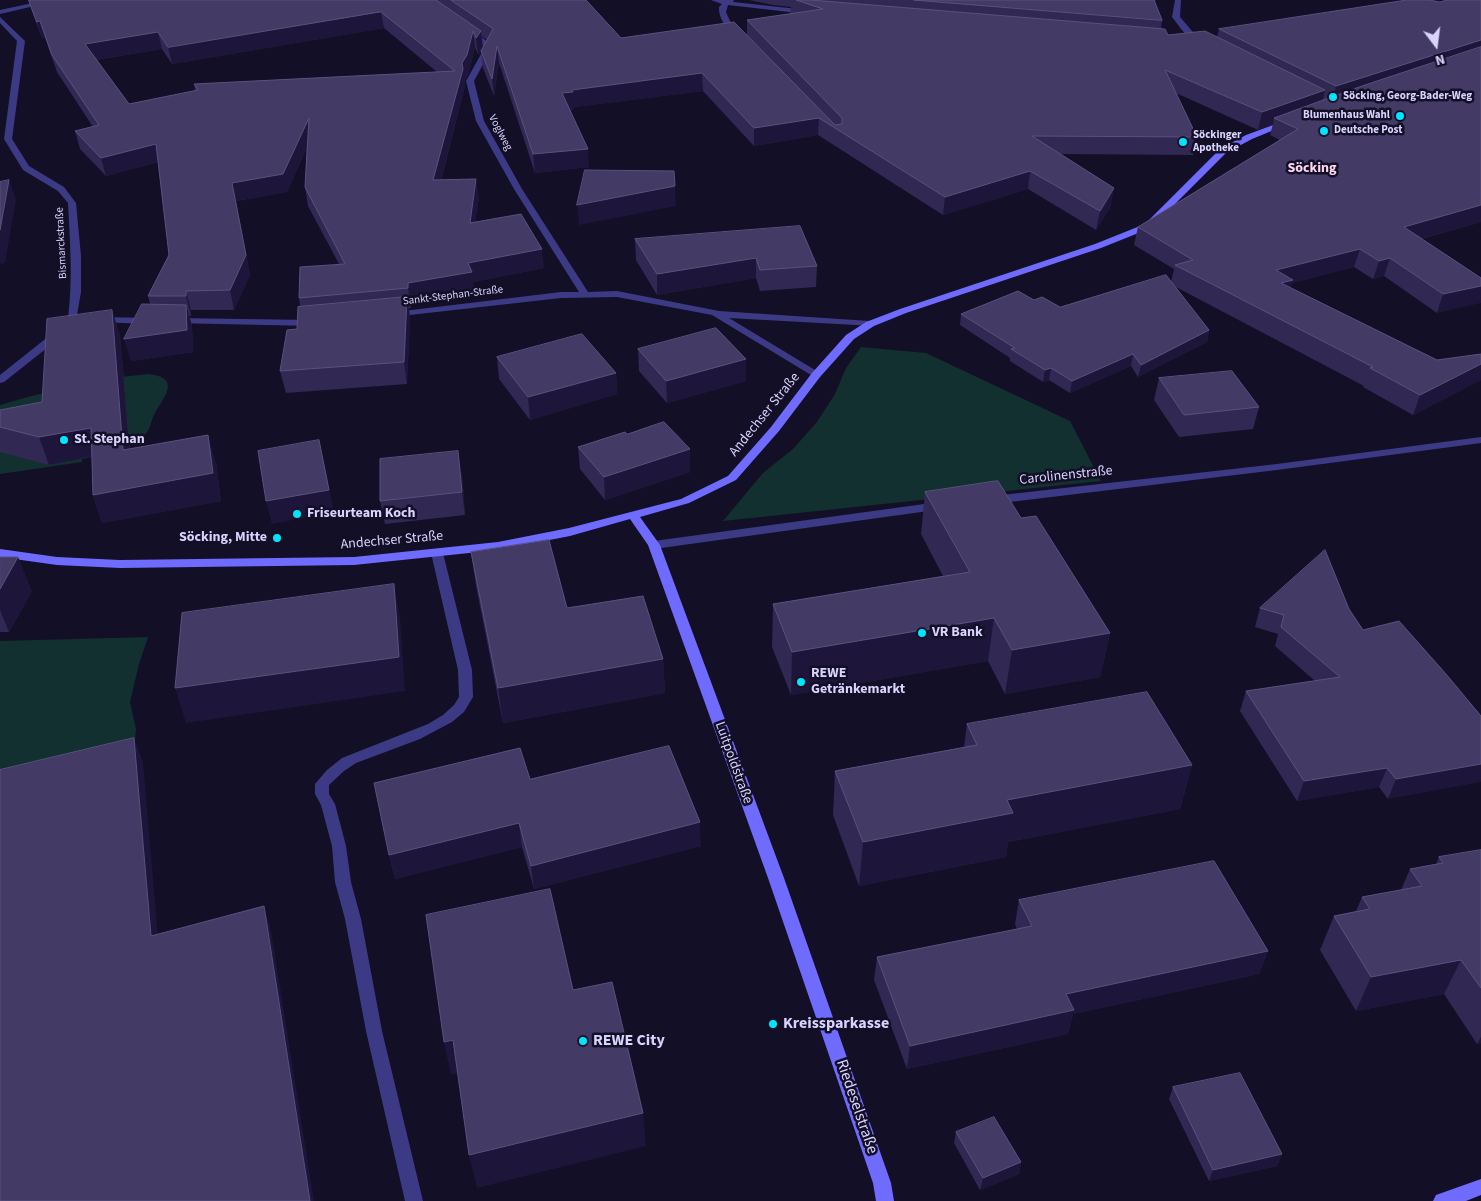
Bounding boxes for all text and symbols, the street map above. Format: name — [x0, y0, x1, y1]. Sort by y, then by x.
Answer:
north arrow — [1411, 20, 1461, 70]
text: N — [1433, 49, 1447, 70]
place label: Söcking, Georg-Bader-Weg — [1343, 90, 1472, 104]
marker: Söcking, Georg-Bader-Weg — [1327, 91, 1339, 103]
place label: Blumenhaus Wahl — [1303, 109, 1390, 123]
marker: Blumenhaus Wahl — [1394, 110, 1406, 122]
street label: Voglweg — [485, 113, 515, 153]
place label: Deutsche Post — [1334, 124, 1402, 138]
marker: Deutsche Post — [1318, 125, 1330, 137]
place label: Söckinger Apotheke — [1193, 129, 1241, 155]
marker: Söckinger Apotheke — [1177, 136, 1189, 148]
district label: Söcking — [1287, 161, 1337, 177]
street label: Bismarckstraße — [54, 207, 70, 279]
street label: Sankt-Stephan-Straße — [402, 283, 504, 309]
street label: Andechser Straße — [726, 370, 804, 460]
place label: St. Stephan — [74, 432, 145, 448]
marker: St. Stephan — [58, 434, 70, 446]
street label: Carolinenstraße — [1019, 463, 1113, 489]
place label: Friseurteam Koch — [307, 506, 416, 522]
marker: Friseurteam Koch — [291, 508, 303, 520]
street label: Andechser Straße — [340, 528, 444, 554]
place label: Söcking, Mitte — [179, 530, 267, 546]
marker: Söcking, Mitte — [271, 532, 283, 544]
place label: VR Bank — [932, 625, 983, 641]
marker: VR Bank — [916, 627, 928, 639]
place label: REWE Getränkemarkt — [811, 666, 905, 699]
marker: REWE Getränkemarkt — [795, 676, 807, 688]
street label: Luitpoldstraße — [710, 720, 756, 806]
place label: Kreissparkasse — [783, 1014, 889, 1034]
marker: Kreissparkasse — [767, 1018, 779, 1030]
place label: REWE City — [593, 1031, 665, 1051]
marker: REWE City — [577, 1035, 589, 1047]
street label: Riedeselstraße — [831, 1057, 881, 1157]

